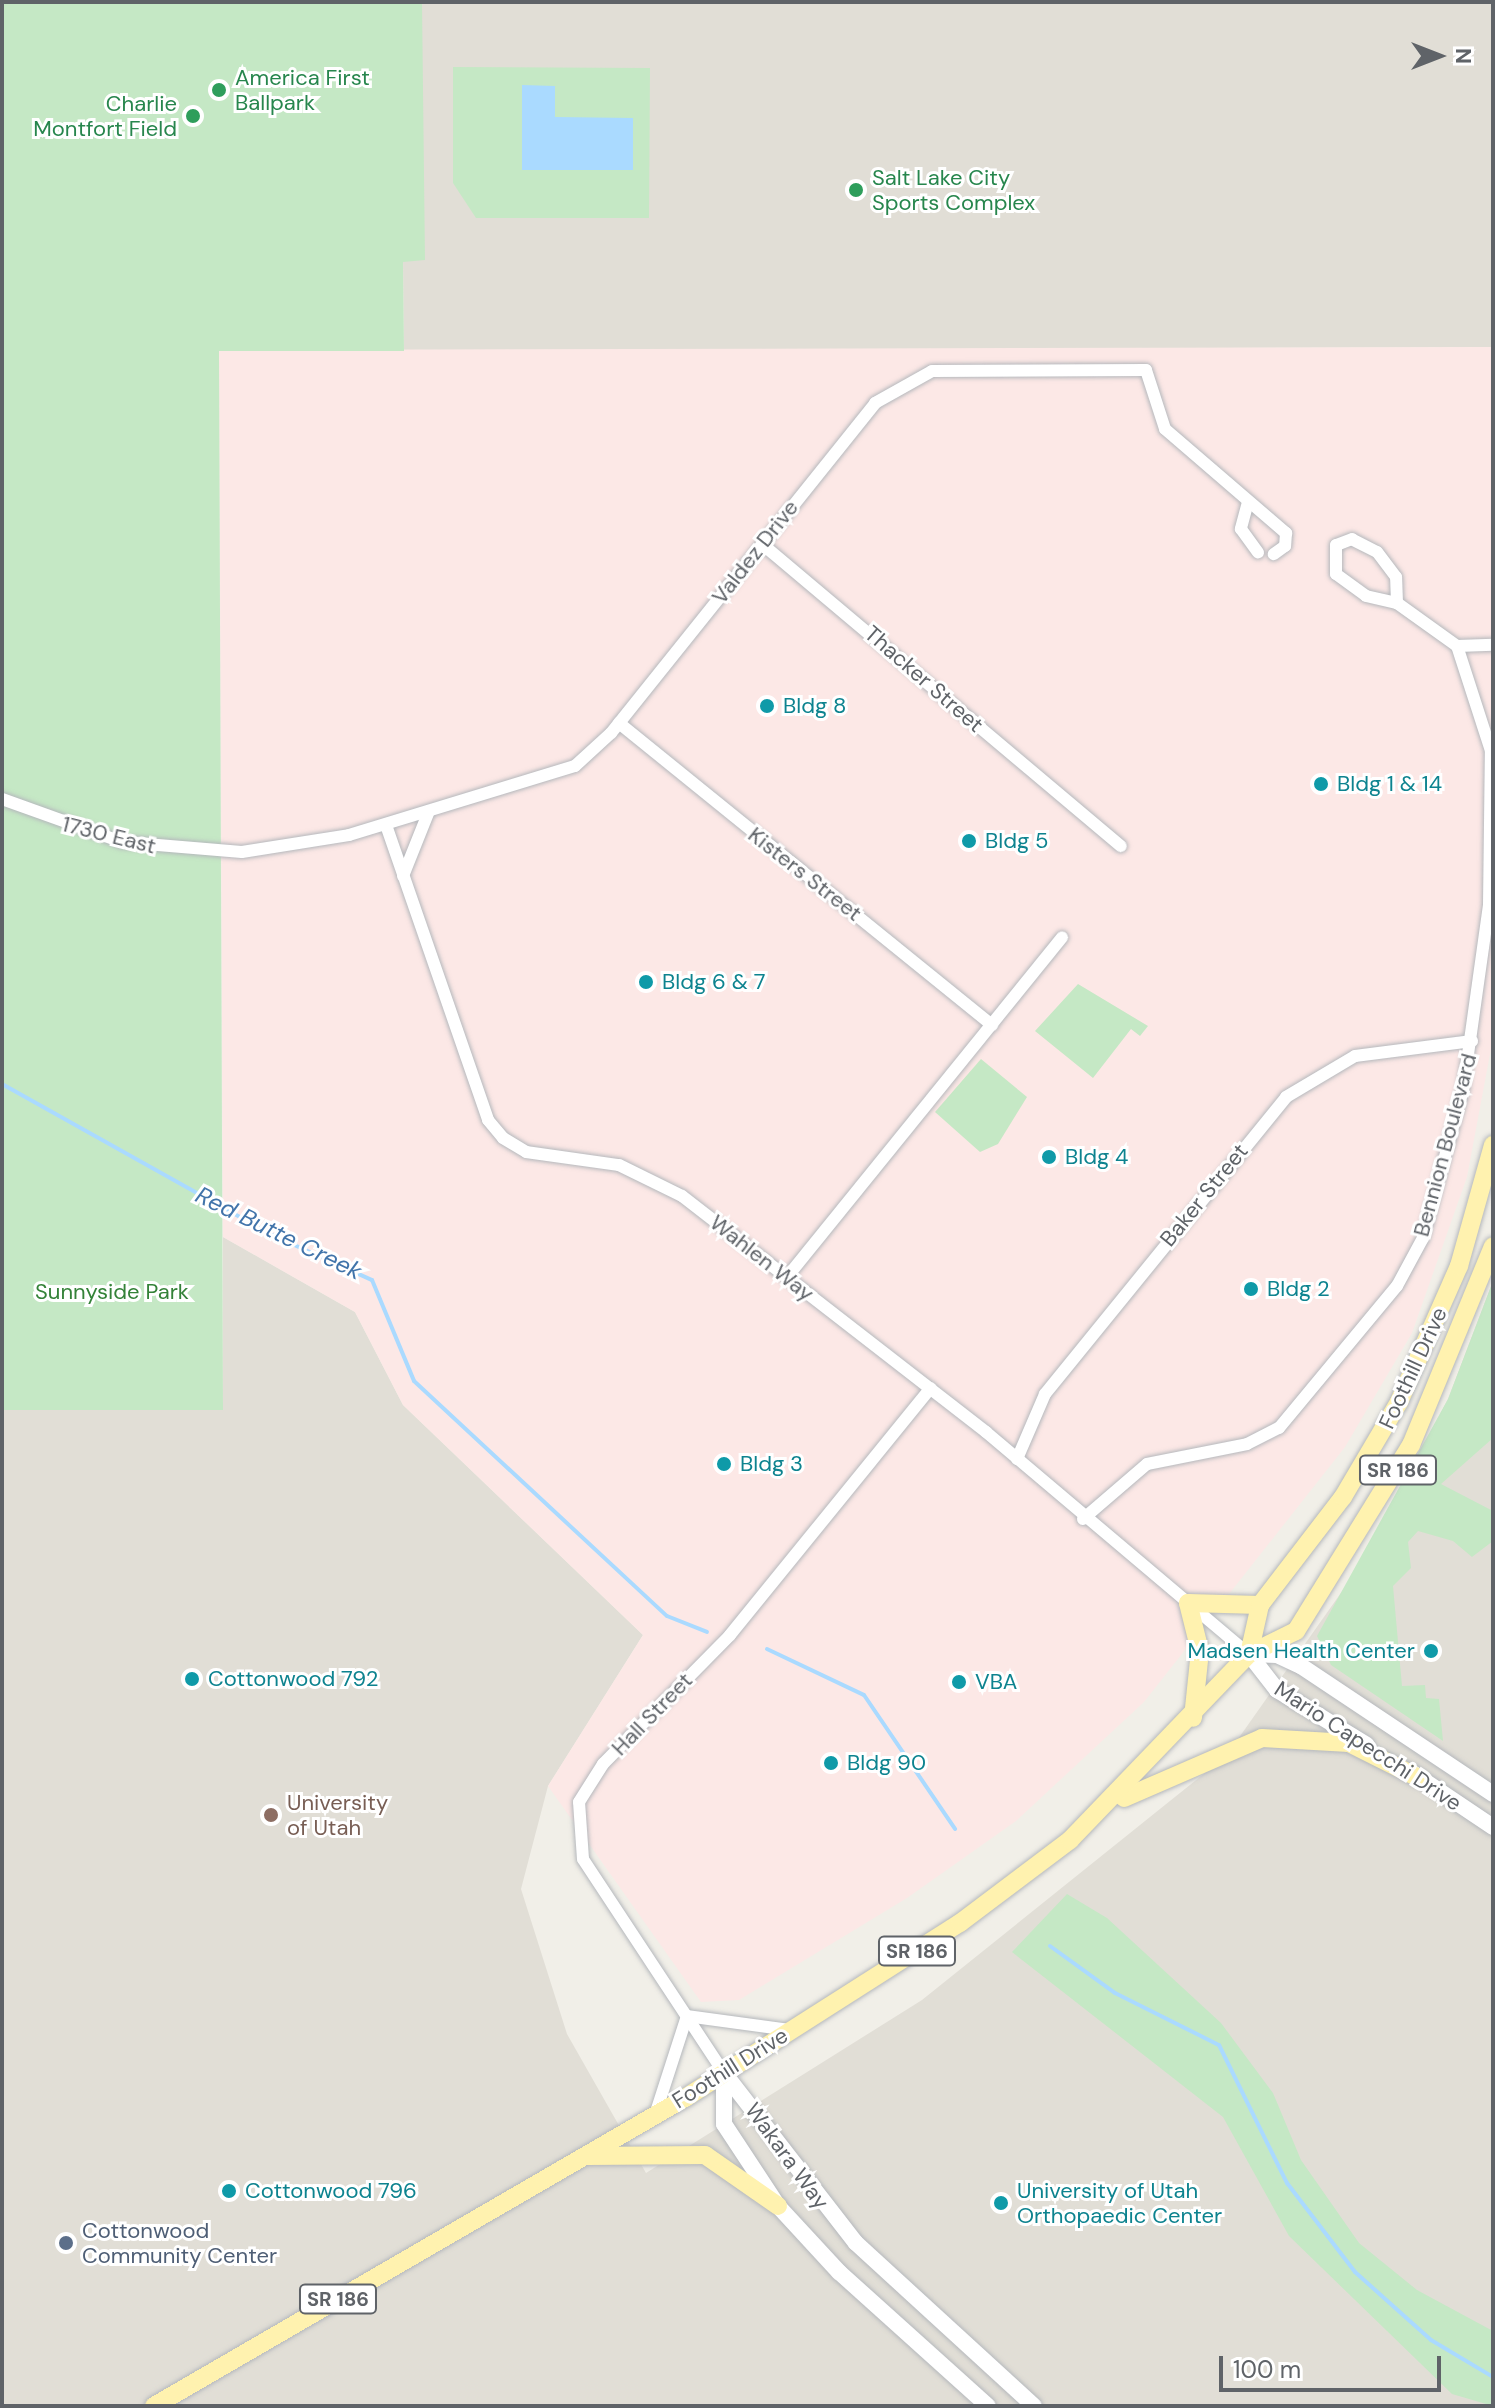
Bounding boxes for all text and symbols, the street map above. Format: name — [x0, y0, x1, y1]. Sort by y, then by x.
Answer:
north arrow — [1399, 16, 1479, 96]
text: N — [1449, 48, 1478, 64]
place label: America First Ballpark — [235, 64, 370, 116]
marker: America First Ballpark — [210, 81, 228, 99]
place label: Charlie Montfort Field — [33, 90, 177, 142]
marker: Charlie Montfort Field — [184, 107, 202, 125]
place label: Salt Lake City Sports Complex — [872, 164, 1035, 216]
marker: Salt Lake City Sports Complex — [847, 181, 865, 199]
street label: Valdez Drive — [706, 495, 804, 609]
street label: Thacker Street — [859, 620, 989, 738]
place label: Bldg 8 — [783, 693, 846, 719]
marker: Bldg 8 — [758, 697, 776, 715]
place label: Bldg 1 & 14 — [1337, 771, 1442, 797]
marker: Bldg 1 & 14 — [1312, 775, 1330, 793]
street label: 1730 East — [59, 811, 159, 859]
street label: Kisters Street — [743, 821, 867, 927]
place label: Bldg 5 — [985, 828, 1049, 854]
marker: Bldg 5 — [960, 832, 978, 850]
place label: Bldg 6 & 7 — [662, 969, 766, 995]
marker: Bldg 6 & 7 — [637, 973, 655, 991]
street label: Bennion Boulevard — [1408, 1051, 1482, 1239]
street label: Baker Street — [1155, 1138, 1253, 1252]
place label: Bldg 4 — [1065, 1144, 1128, 1170]
marker: Bldg 4 — [1040, 1148, 1058, 1166]
water label: Red Butte Creek — [191, 1180, 367, 1286]
street label: Wahlen Way — [705, 1209, 819, 1307]
place label: Bldg 2 — [1267, 1276, 1330, 1302]
park label: Sunnyside Park — [35, 1279, 189, 1305]
marker: Bldg 2 — [1242, 1280, 1260, 1298]
street label: Foothill Drive — [1373, 1303, 1453, 1433]
place label: Bldg 3 — [740, 1451, 803, 1477]
road number: SR 186 — [1358, 1454, 1438, 1486]
marker: Bldg 3 — [715, 1455, 733, 1473]
place label: Madsen Health Center — [1187, 1638, 1415, 1664]
marker: Madsen Health Center — [1422, 1642, 1440, 1660]
place label: Cottonwood 792 — [208, 1666, 378, 1692]
street label: Hall Street — [606, 1667, 698, 1761]
place label: VBA — [975, 1669, 1017, 1695]
marker: Cottonwood 792 — [183, 1670, 201, 1688]
marker: VBA — [950, 1673, 968, 1691]
street label: Mario Capecchi Drive — [1269, 1676, 1467, 1816]
place label: Bldg 90 — [847, 1750, 926, 1776]
marker: Bldg 90 — [822, 1754, 840, 1772]
place label: University of Utah — [287, 1789, 388, 1840]
marker: University of Utah — [262, 1806, 280, 1824]
road number: SR 186 — [877, 1935, 957, 1967]
street label: Foothill Drive — [667, 2022, 793, 2114]
street label: Wakara Way — [740, 2098, 834, 2214]
place label: University of Utah Orthopaedic Center — [1017, 2177, 1222, 2228]
place label: Cottonwood 796 — [245, 2178, 417, 2204]
marker: Cottonwood 796 — [220, 2182, 238, 2200]
marker: University of Utah Orthopaedic Center — [992, 2194, 1010, 2212]
place label: Cottonwood Community Center — [82, 2217, 277, 2268]
marker: Cottonwood Community Center — [57, 2234, 75, 2252]
road number: SR 186 — [298, 2283, 378, 2315]
scale bar — [1223, 2340, 1445, 2390]
text: 100 m — [1233, 2354, 1301, 2385]

